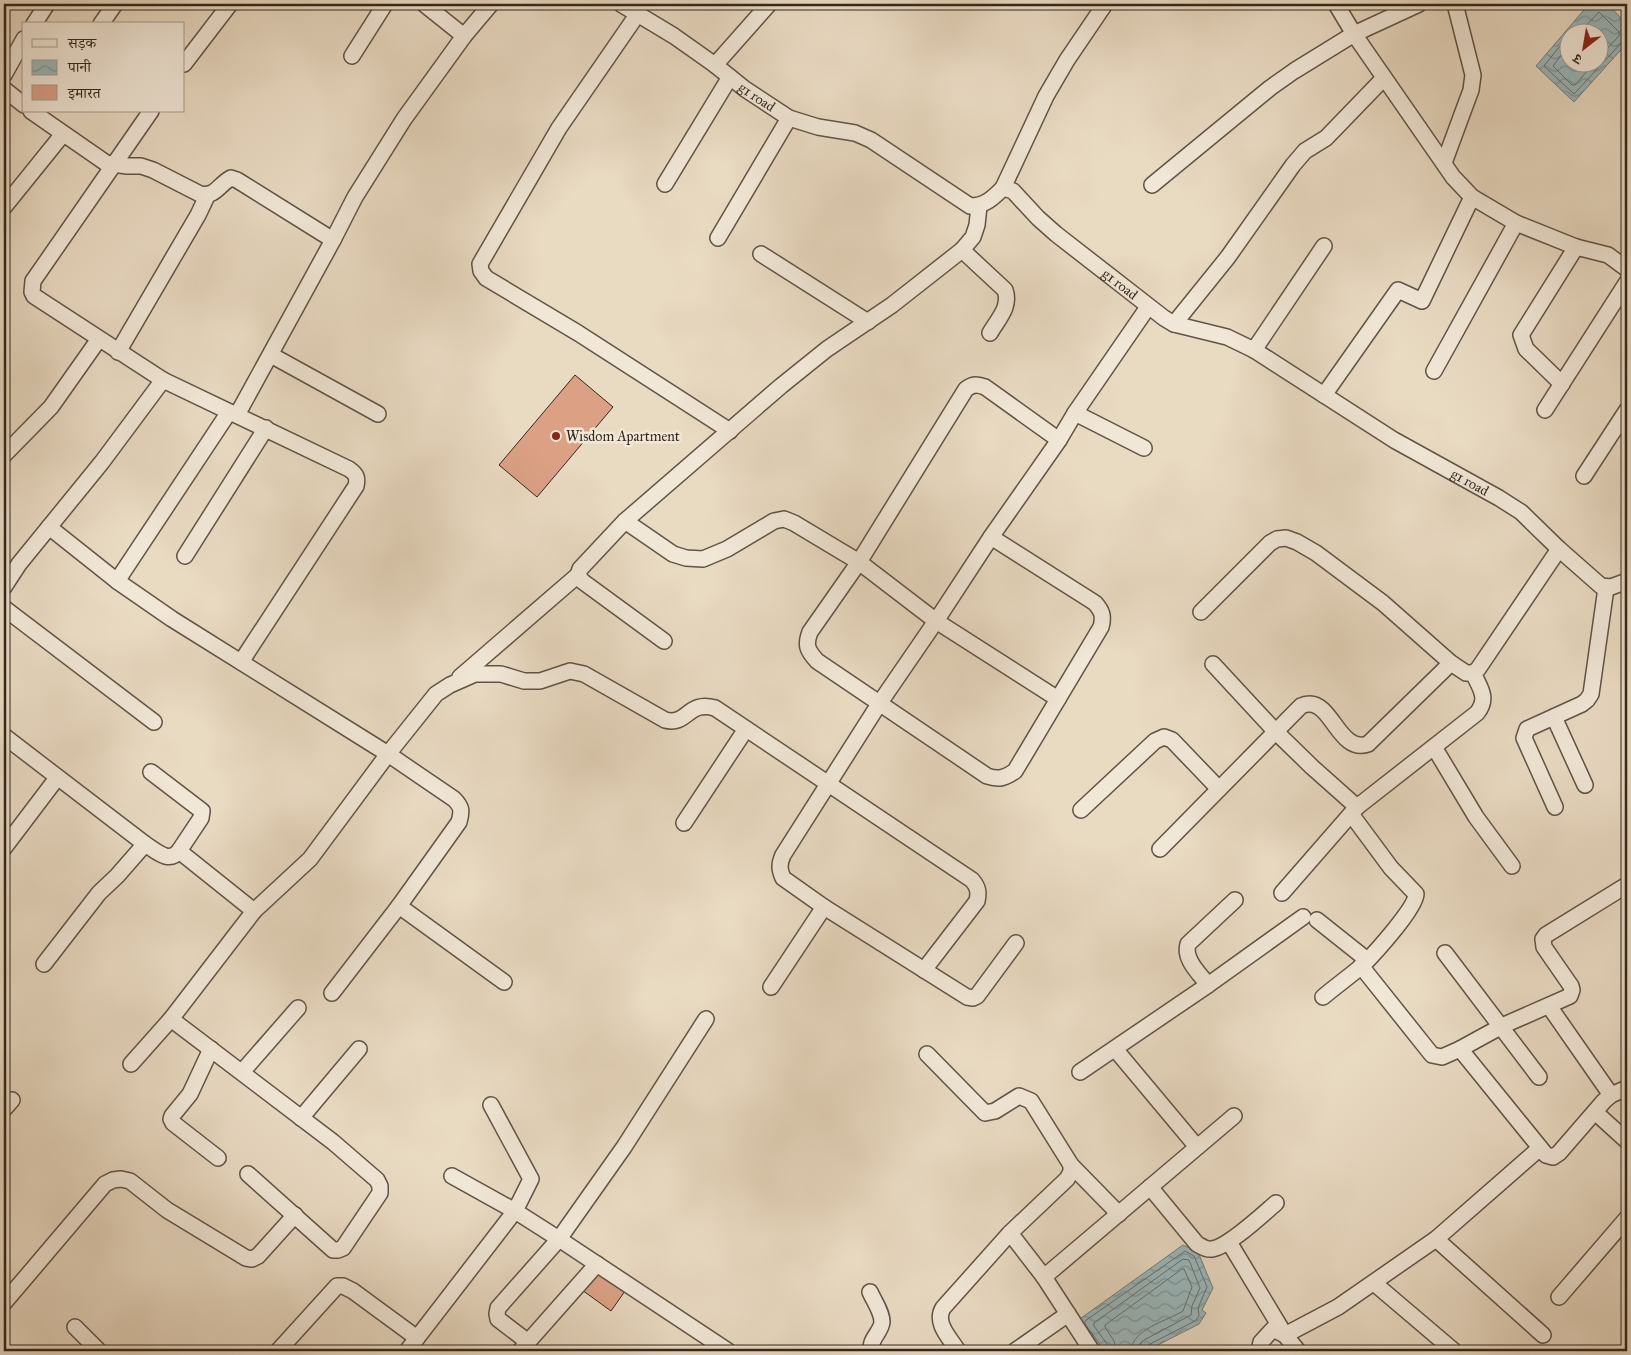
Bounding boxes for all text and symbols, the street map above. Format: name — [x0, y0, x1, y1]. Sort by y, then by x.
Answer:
legend — [22, 22, 185, 112]
north arrow — [1558, 22, 1608, 72]
text: सड़क — [67, 34, 97, 52]
text: उ — [1569, 49, 1586, 68]
text: पानी — [67, 58, 92, 76]
street label: g1 road — [735, 79, 779, 115]
text: इमारत — [67, 84, 102, 102]
street label: g1 road — [1099, 265, 1141, 303]
place label: Wisdom Apartment — [566, 428, 680, 445]
marker: Wisdom Apartment — [550, 430, 562, 442]
street label: g1 road — [1448, 465, 1492, 499]

